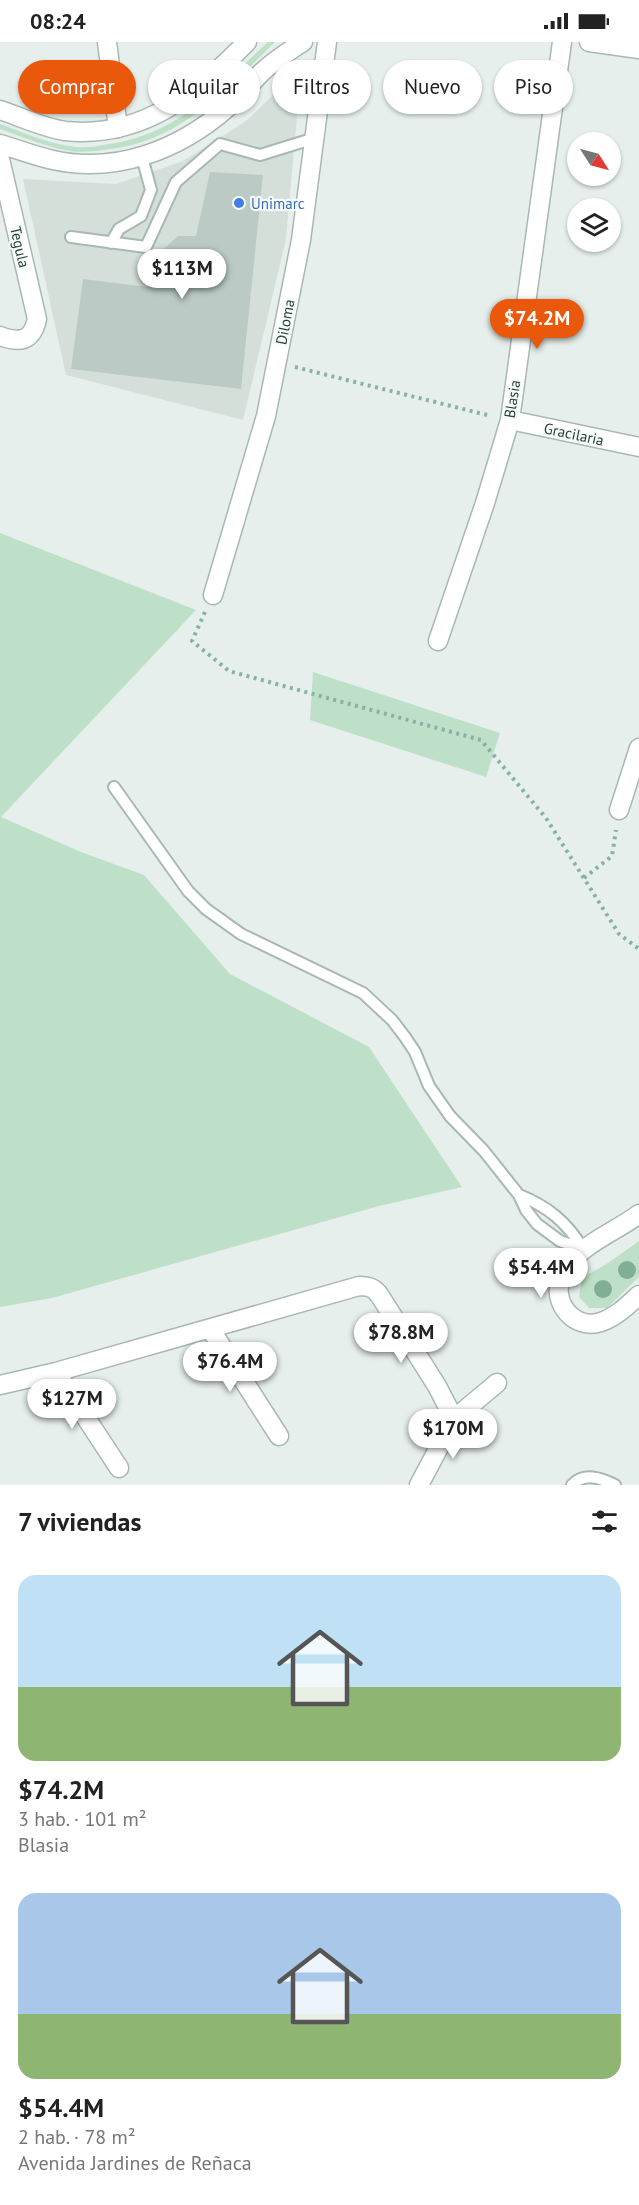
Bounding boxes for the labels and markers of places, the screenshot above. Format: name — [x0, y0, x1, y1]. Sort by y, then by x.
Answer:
place label: Unimarc — [251, 194, 305, 213]
marker: Unimarc — [232, 196, 246, 210]
pin: $113M — [140, 249, 224, 300]
pin: $74.2M — [488, 299, 586, 350]
pin: $54.4M — [492, 1248, 590, 1299]
pin: $78.8M — [352, 1313, 450, 1364]
pin: $76.4M — [181, 1342, 279, 1393]
pin: $127M — [30, 1379, 114, 1430]
pin: $170M — [411, 1409, 495, 1460]

